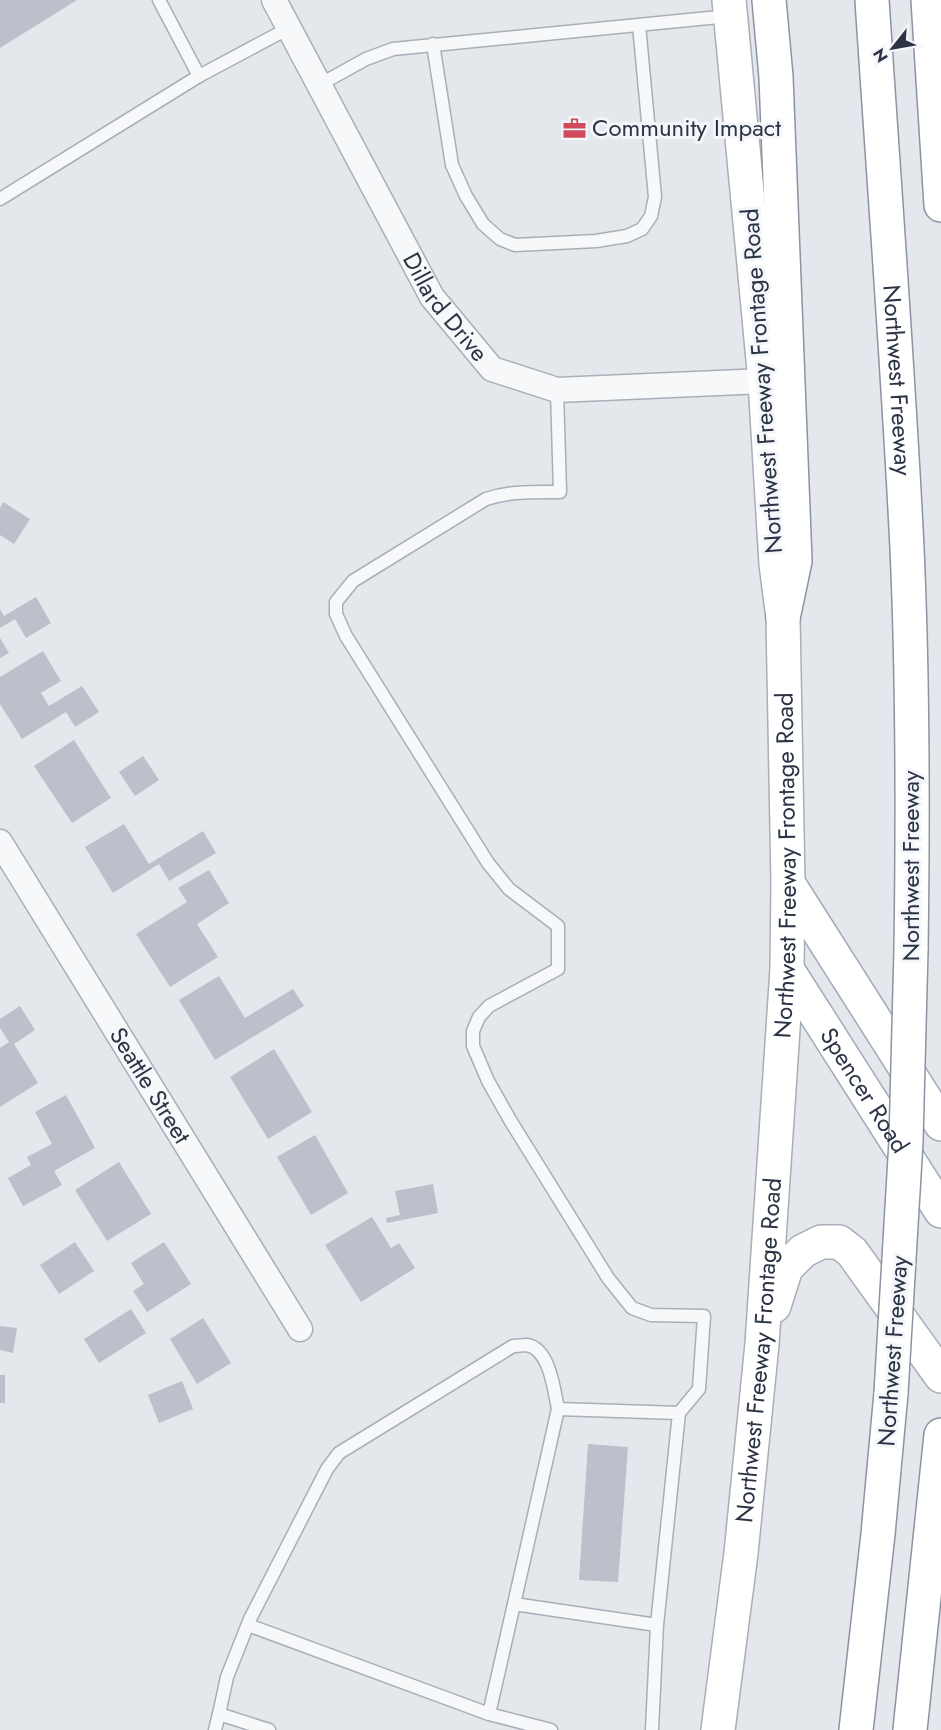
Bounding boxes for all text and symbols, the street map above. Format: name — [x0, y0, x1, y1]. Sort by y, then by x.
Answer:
north arrow — [863, 18, 923, 78]
text: N — [867, 44, 894, 67]
place label: Community Impact — [592, 110, 781, 145]
office icon: Community Impact — [561, 115, 587, 141]
street label: Northwest Freeway Frontage Road — [732, 207, 791, 555]
street label: Dillard Drive — [394, 246, 497, 369]
street label: Northwest Freeway — [874, 283, 921, 477]
street label: Northwest Freeway Frontage Road — [764, 692, 805, 1039]
street label: Northwest Freeway — [893, 770, 928, 962]
street label: Seattle Street — [101, 1020, 200, 1150]
street label: Spencer Road — [812, 1021, 918, 1160]
street label: Northwest Freeway Frontage Road — [726, 1177, 790, 1524]
street label: Northwest Freeway — [868, 1254, 917, 1448]

